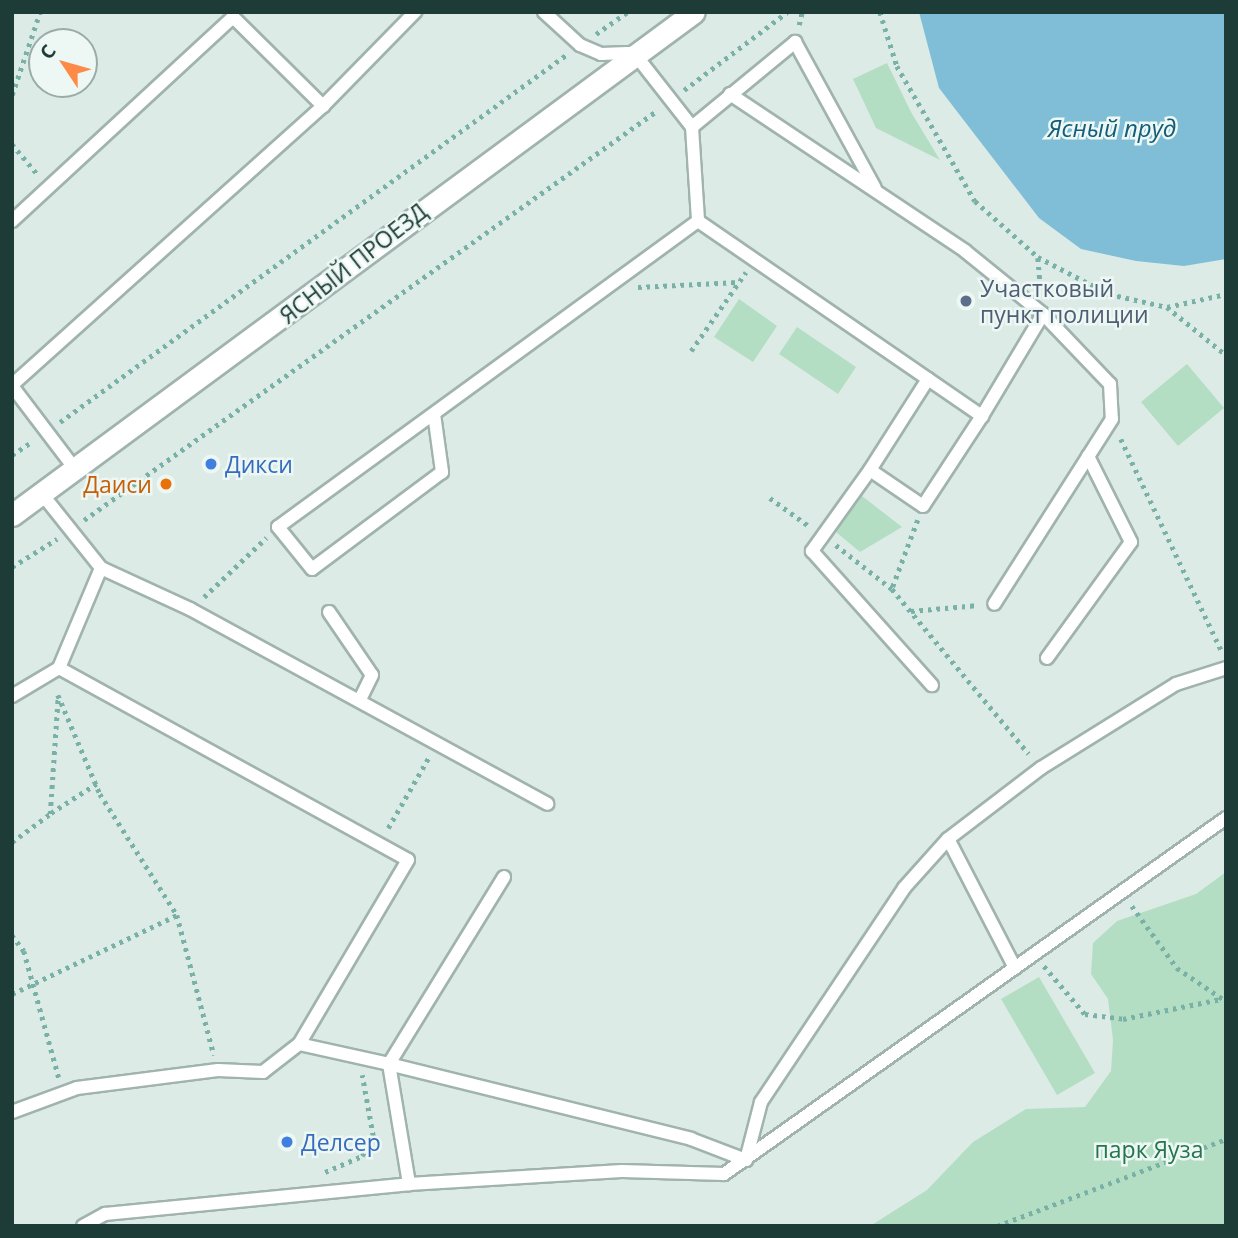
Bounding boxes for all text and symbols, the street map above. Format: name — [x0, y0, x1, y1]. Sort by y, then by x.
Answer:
north arrow — [28, 28, 98, 98]
text: С — [34, 39, 62, 64]
water label: Ясный пруд — [1048, 114, 1176, 142]
street label: ЯСНЫЙ ПРОЕЗД — [274, 197, 432, 329]
place label: Участковый пункт полиции — [980, 274, 1149, 328]
marker: Участковый пункт полиции — [958, 293, 974, 309]
place label: Дикси — [225, 450, 293, 478]
marker: Дикси — [203, 456, 219, 472]
place label: Даиси — [83, 470, 152, 498]
marker: Даиси — [158, 476, 174, 492]
place label: Делсер — [301, 1128, 381, 1156]
marker: Делсер — [279, 1134, 295, 1150]
park label: парк Яуза — [1095, 1135, 1203, 1163]

